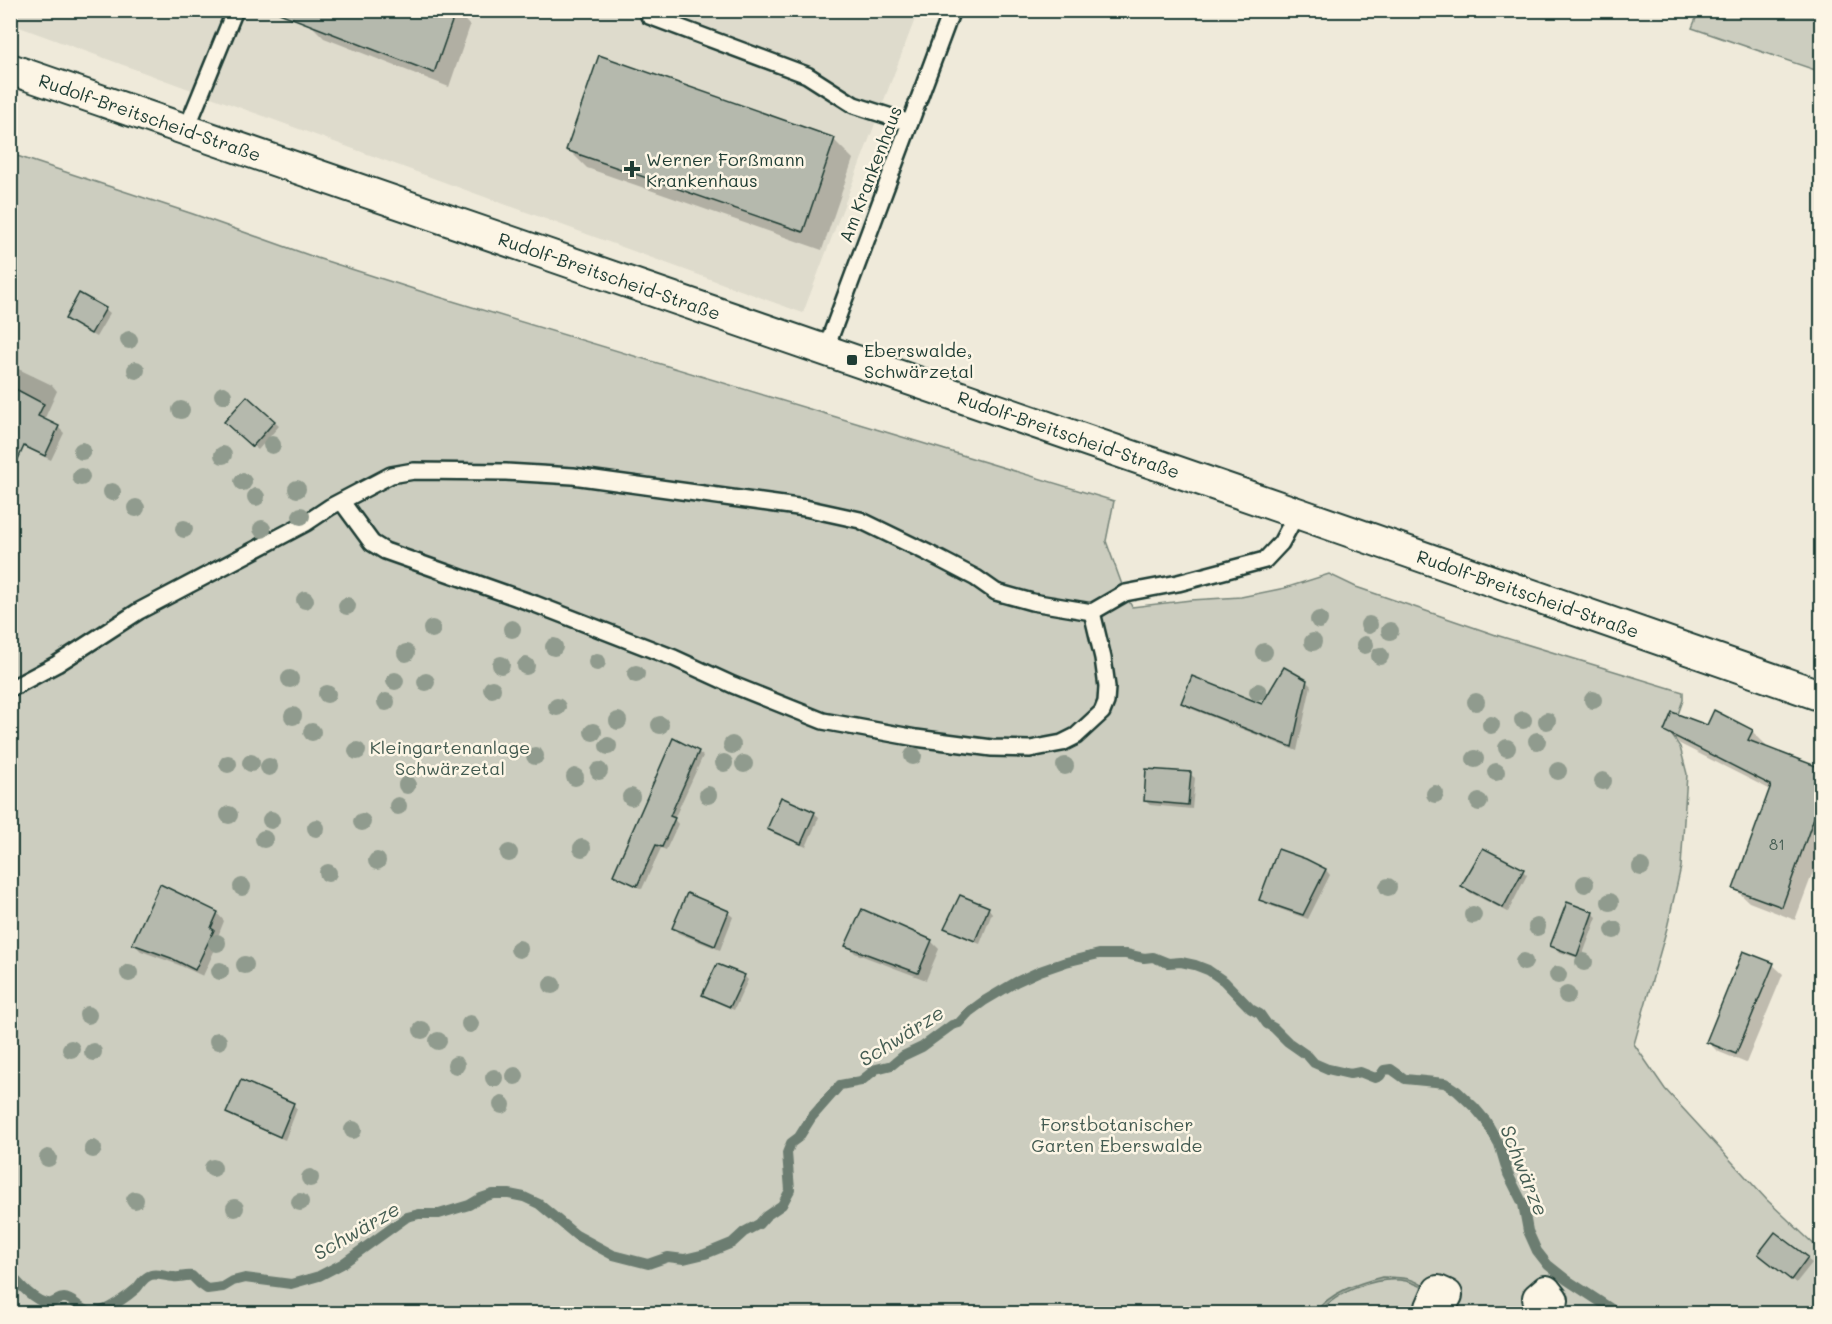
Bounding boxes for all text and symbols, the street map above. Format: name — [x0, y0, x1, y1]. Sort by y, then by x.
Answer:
street label: Rudolf-Breitscheid-Straße — [36, 68, 264, 167]
street label: Am Krankenhaus — [833, 102, 907, 246]
place label: Werner Forßmann Krankenhaus — [646, 147, 805, 192]
marker: Werner Forßmann Krankenhaus — [623, 160, 641, 178]
street label: Rudolf-Breitscheid-Straße — [495, 226, 724, 325]
place label: Eberswalde, Schwärzetal — [864, 338, 974, 383]
marker: Eberswalde, Schwärzetal — [845, 353, 859, 367]
street label: Rudolf-Breitscheid-Straße — [954, 385, 1183, 484]
street label: Rudolf-Breitscheid-Straße — [1414, 544, 1642, 643]
park label: Kleingartenanlage Schwärzetal — [370, 735, 530, 780]
house number: 81 — [1769, 834, 1785, 854]
water label: Schwärze — [853, 999, 949, 1071]
park label: Forstbotanischer Garten Eberswalde — [1031, 1112, 1203, 1157]
water label: Schwärze — [1495, 1121, 1555, 1219]
water label: Schwärze — [308, 1195, 404, 1265]

